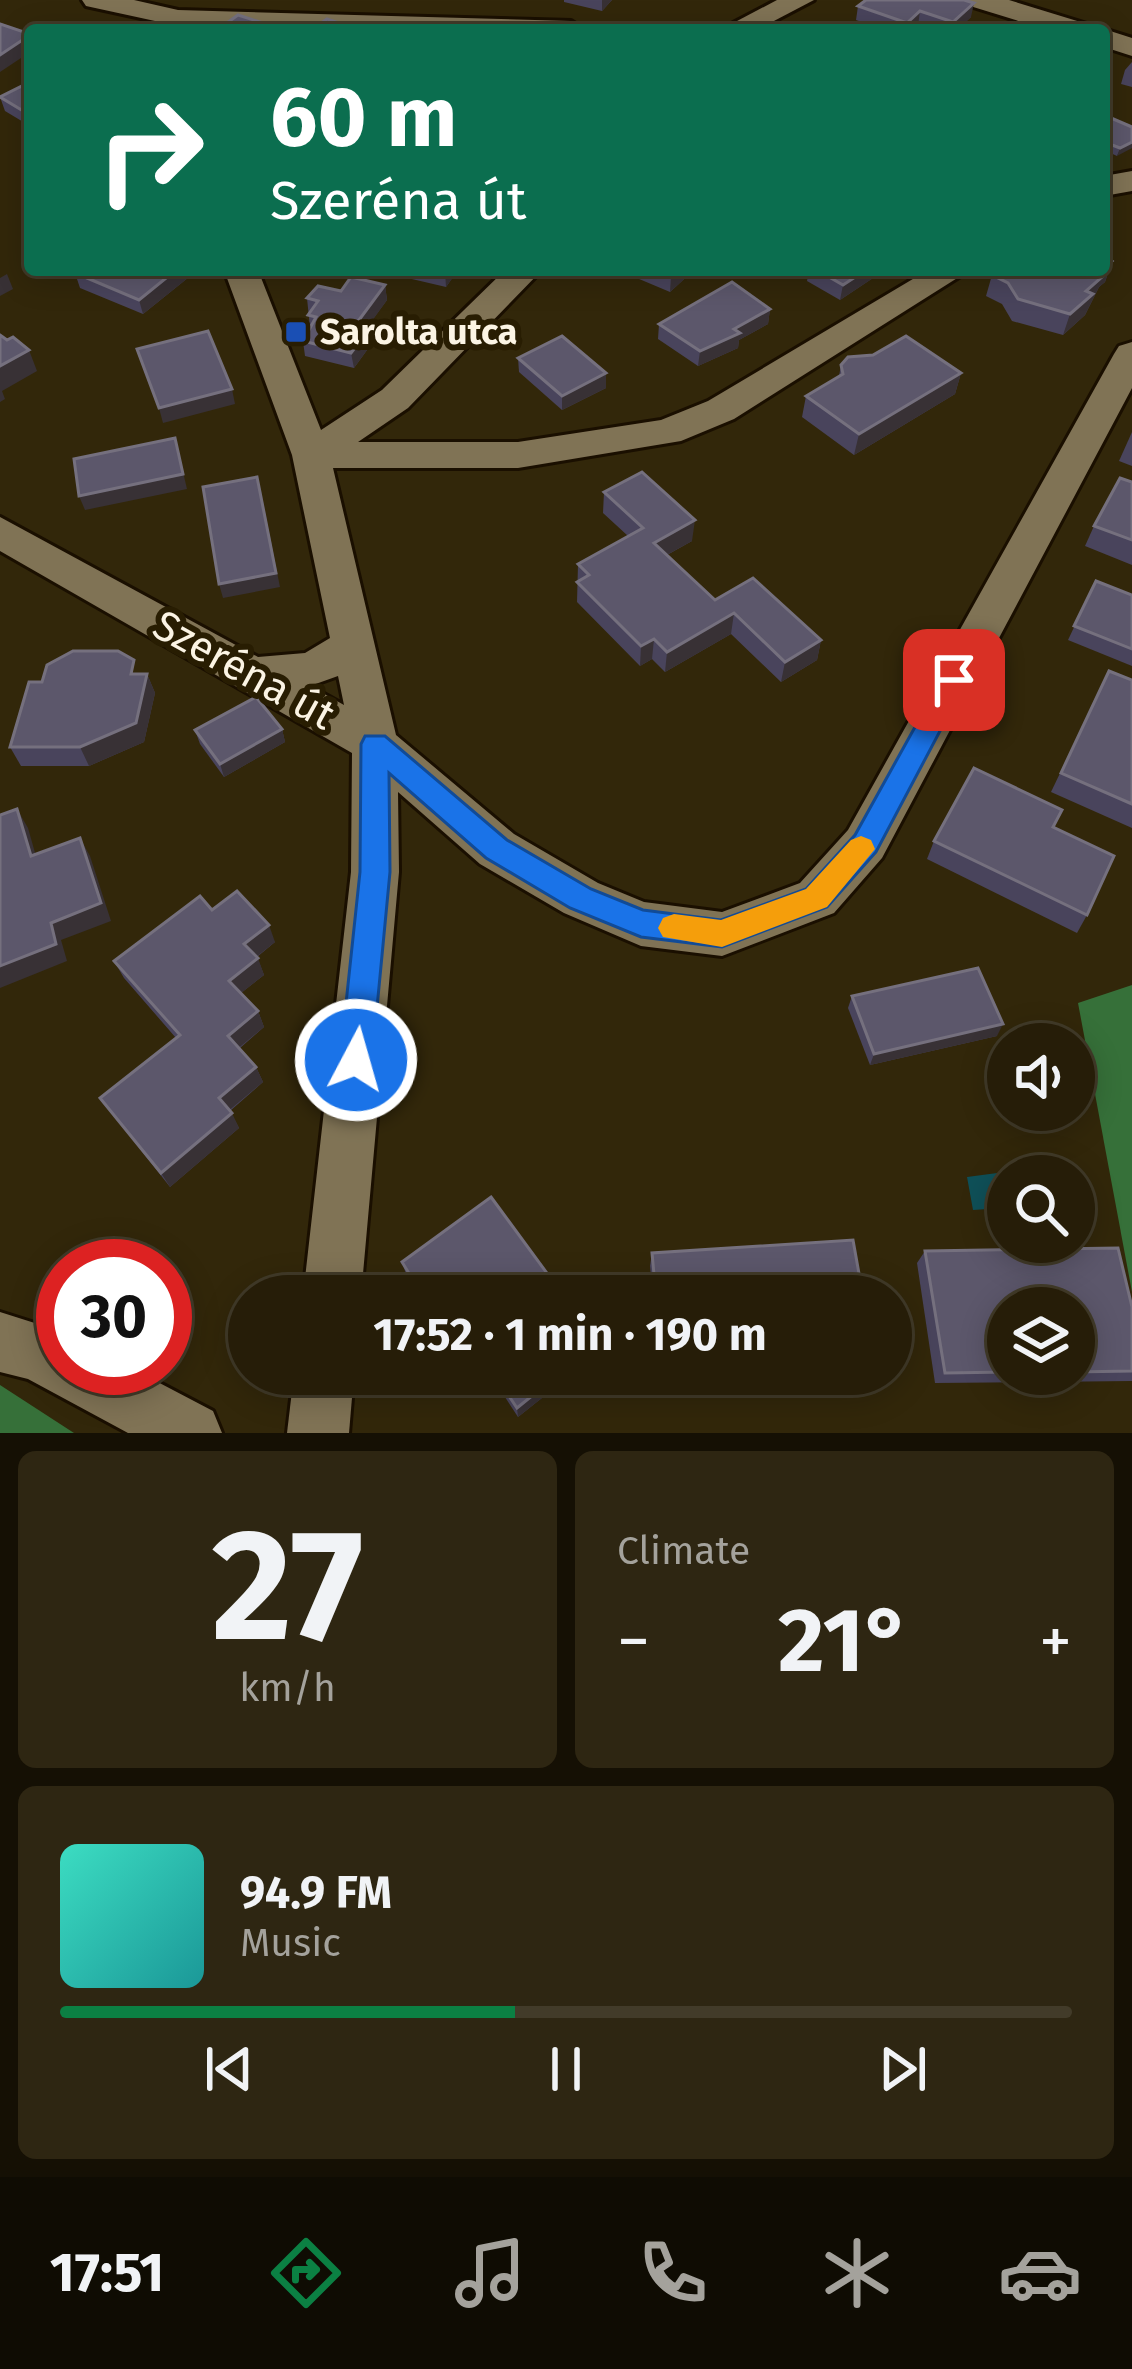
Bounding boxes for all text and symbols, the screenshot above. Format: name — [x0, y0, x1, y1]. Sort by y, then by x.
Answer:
text: 60 m — [270, 67, 457, 168]
icon: right — [72, 72, 228, 228]
text: Szeréna út — [270, 169, 526, 233]
place label: Sarolta utca — [320, 310, 518, 354]
marker: Sarolta utca — [283, 319, 309, 345]
street label: Szeréna út — [145, 600, 344, 741]
pin — [903, 629, 1005, 731]
icon: arrive — [921, 647, 987, 713]
position arrow — [293, 997, 419, 1123]
map controls — [987, 1023, 1095, 1395]
button: sound — [987, 1023, 1095, 1131]
button: search — [987, 1155, 1095, 1263]
speed limit sign: 30 — [36, 1239, 192, 1395]
button: layers — [987, 1287, 1095, 1395]
text: 17:52 · 1 min · 190 m — [373, 1308, 767, 1362]
text: 27 — [211, 1493, 364, 1680]
text: Climate — [617, 1528, 750, 1574]
text: 21° — [778, 1587, 911, 1695]
text: − — [617, 1602, 650, 1681]
text: + — [1039, 1602, 1072, 1681]
text: km/h — [239, 1665, 336, 1711]
text: 94.9 FM — [240, 1866, 392, 1920]
text: Music — [240, 1920, 341, 1966]
icon: previous — [196, 2036, 262, 2102]
icon: pause — [533, 2036, 599, 2102]
icon: next — [870, 2036, 936, 2102]
icon: directions — [264, 2231, 348, 2315]
icon: music — [448, 2231, 532, 2315]
icon: phone — [631, 2231, 715, 2315]
icon: climate — [815, 2231, 899, 2315]
icon: car — [998, 2231, 1082, 2315]
text: 17:51 — [50, 2241, 164, 2305]

